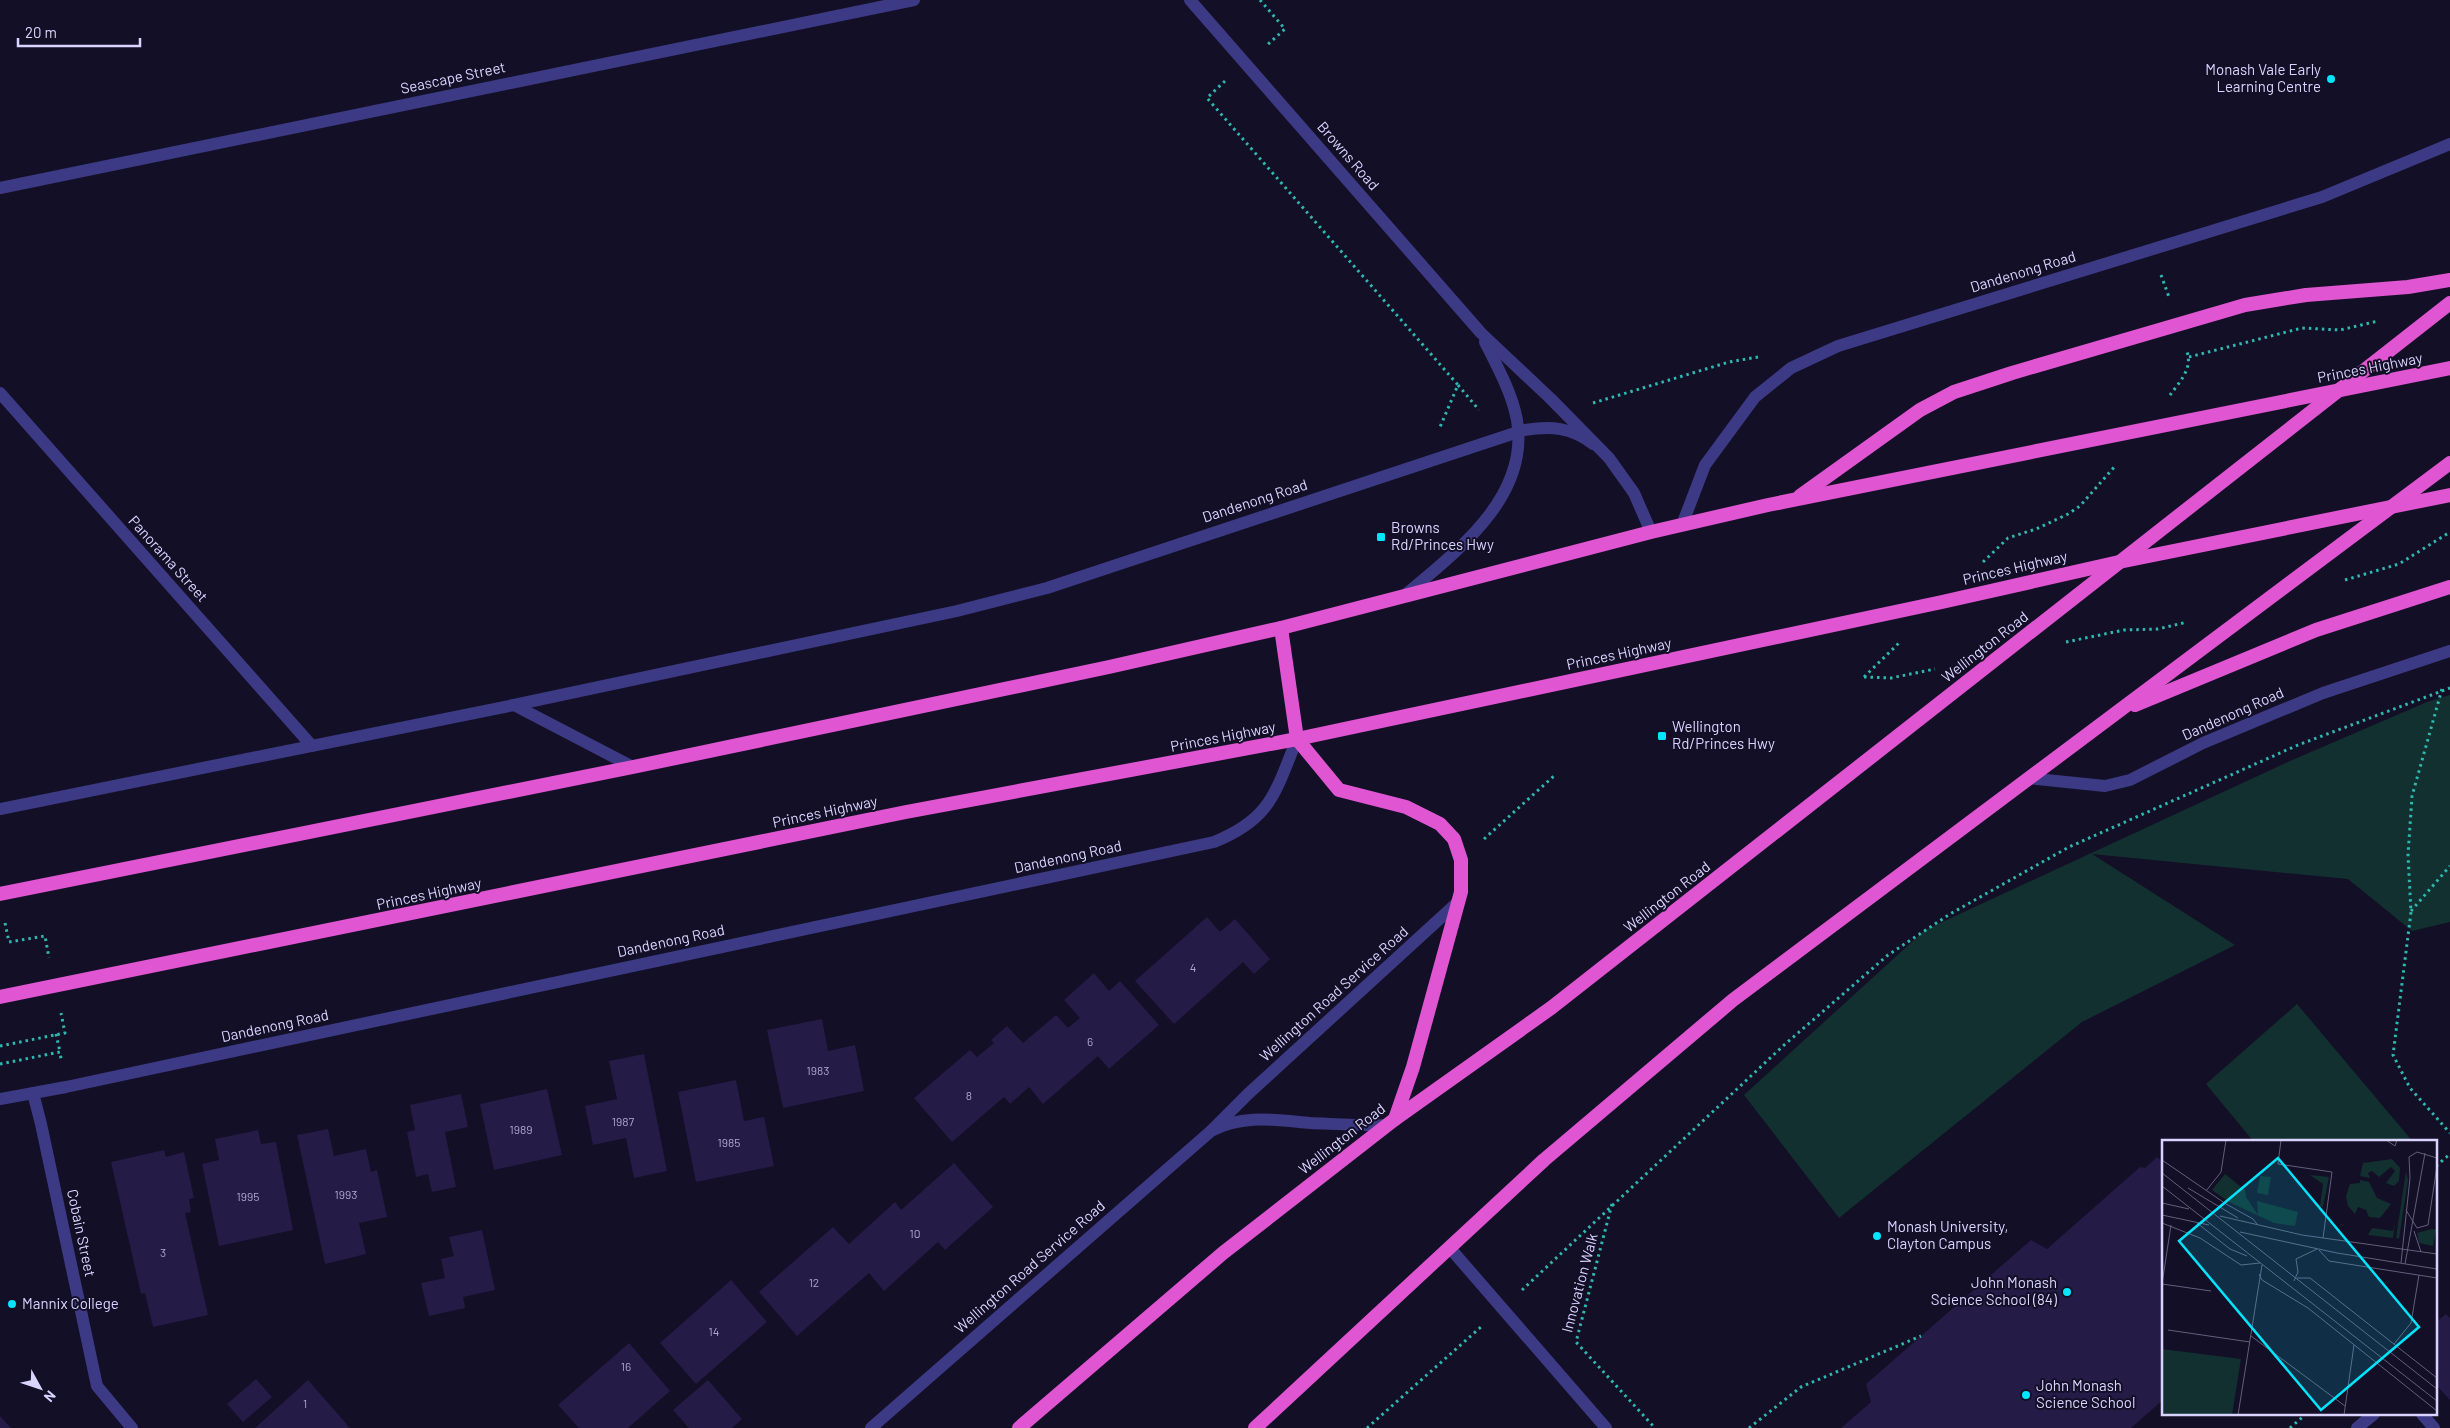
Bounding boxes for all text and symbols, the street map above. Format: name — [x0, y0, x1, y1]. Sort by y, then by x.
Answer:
scale bar — [18, 15, 140, 47]
text: 20 m — [25, 23, 57, 41]
street label: Seascape Street — [399, 57, 507, 97]
place label: Monash Vale Early Learning Centre — [2205, 60, 2321, 95]
marker: Monash Vale Early Learning Centre — [2325, 73, 2337, 85]
street label: Browns Road — [1314, 117, 1383, 193]
street label: Dandenong Road — [1968, 246, 2078, 296]
street label: Princes Highway — [2316, 348, 2424, 386]
street label: Dandenong Road — [1200, 475, 1310, 526]
street label: Panorama Street — [125, 512, 212, 605]
place label: Browns Rd/Princes Hwy — [1391, 518, 1494, 553]
marker: Browns Rd/Princes Hwy — [1375, 531, 1387, 543]
street label: Princes Highway — [1961, 546, 2069, 588]
street label: Wellington Road — [1937, 607, 2031, 686]
street label: Princes Highway — [1565, 633, 1673, 673]
street label: Dandenong Road — [2179, 683, 2286, 744]
street label: Princes Highway — [1169, 717, 1277, 755]
place label: Wellington Rd/Princes Hwy — [1672, 717, 1775, 752]
marker: Wellington Rd/Princes Hwy — [1656, 730, 1668, 742]
street label: Princes Highway — [771, 791, 879, 831]
street label: Dandenong Road — [1012, 836, 1123, 876]
street label: Wellington Road — [1619, 857, 1713, 936]
street label: Princes Highway — [375, 873, 483, 913]
street label: Dandenong Road — [615, 920, 726, 960]
street label: Wellington Road Service Road — [1255, 922, 1411, 1065]
house number: 4 — [1190, 960, 1196, 974]
street label: Dandenong Road — [219, 1005, 330, 1045]
house number: 6 — [1087, 1034, 1093, 1048]
house number: 1983 — [807, 1063, 829, 1077]
house number: 8 — [966, 1088, 972, 1102]
street label: Wellington Road — [1294, 1099, 1388, 1178]
house number: 1987 — [612, 1114, 635, 1128]
house number: 1989 — [510, 1122, 532, 1136]
house number: 1985 — [718, 1135, 740, 1149]
inset map — [2162, 1140, 2438, 1416]
street label: Cobain Street — [64, 1187, 100, 1278]
house number: 1993 — [335, 1187, 357, 1201]
house number: 1995 — [237, 1189, 259, 1203]
street label: Wellington Road Service Road — [950, 1196, 1108, 1336]
place label: Monash University, Clayton Campus — [1887, 1217, 2009, 1252]
house number: 10 — [910, 1226, 920, 1240]
marker: Monash University, Clayton Campus — [1871, 1230, 1883, 1242]
street label: Innovation Walk — [1557, 1231, 1601, 1334]
house number: 3 — [160, 1245, 166, 1259]
place label: John Monash Science School (84) — [1931, 1273, 2057, 1308]
house number: 12 — [809, 1275, 819, 1289]
marker: John Monash Science School (84) — [2061, 1286, 2073, 1298]
place label: Mannix College — [22, 1294, 119, 1312]
marker: Mannix College — [6, 1298, 18, 1310]
house number: 14 — [709, 1324, 719, 1338]
house number: 16 — [621, 1359, 631, 1373]
north arrow — [15, 1363, 65, 1413]
place label: John Monash Science School — [2036, 1376, 2135, 1411]
text: N — [41, 1388, 60, 1406]
marker: John Monash Science School — [2020, 1389, 2032, 1401]
house number: 1 — [303, 1396, 307, 1410]

